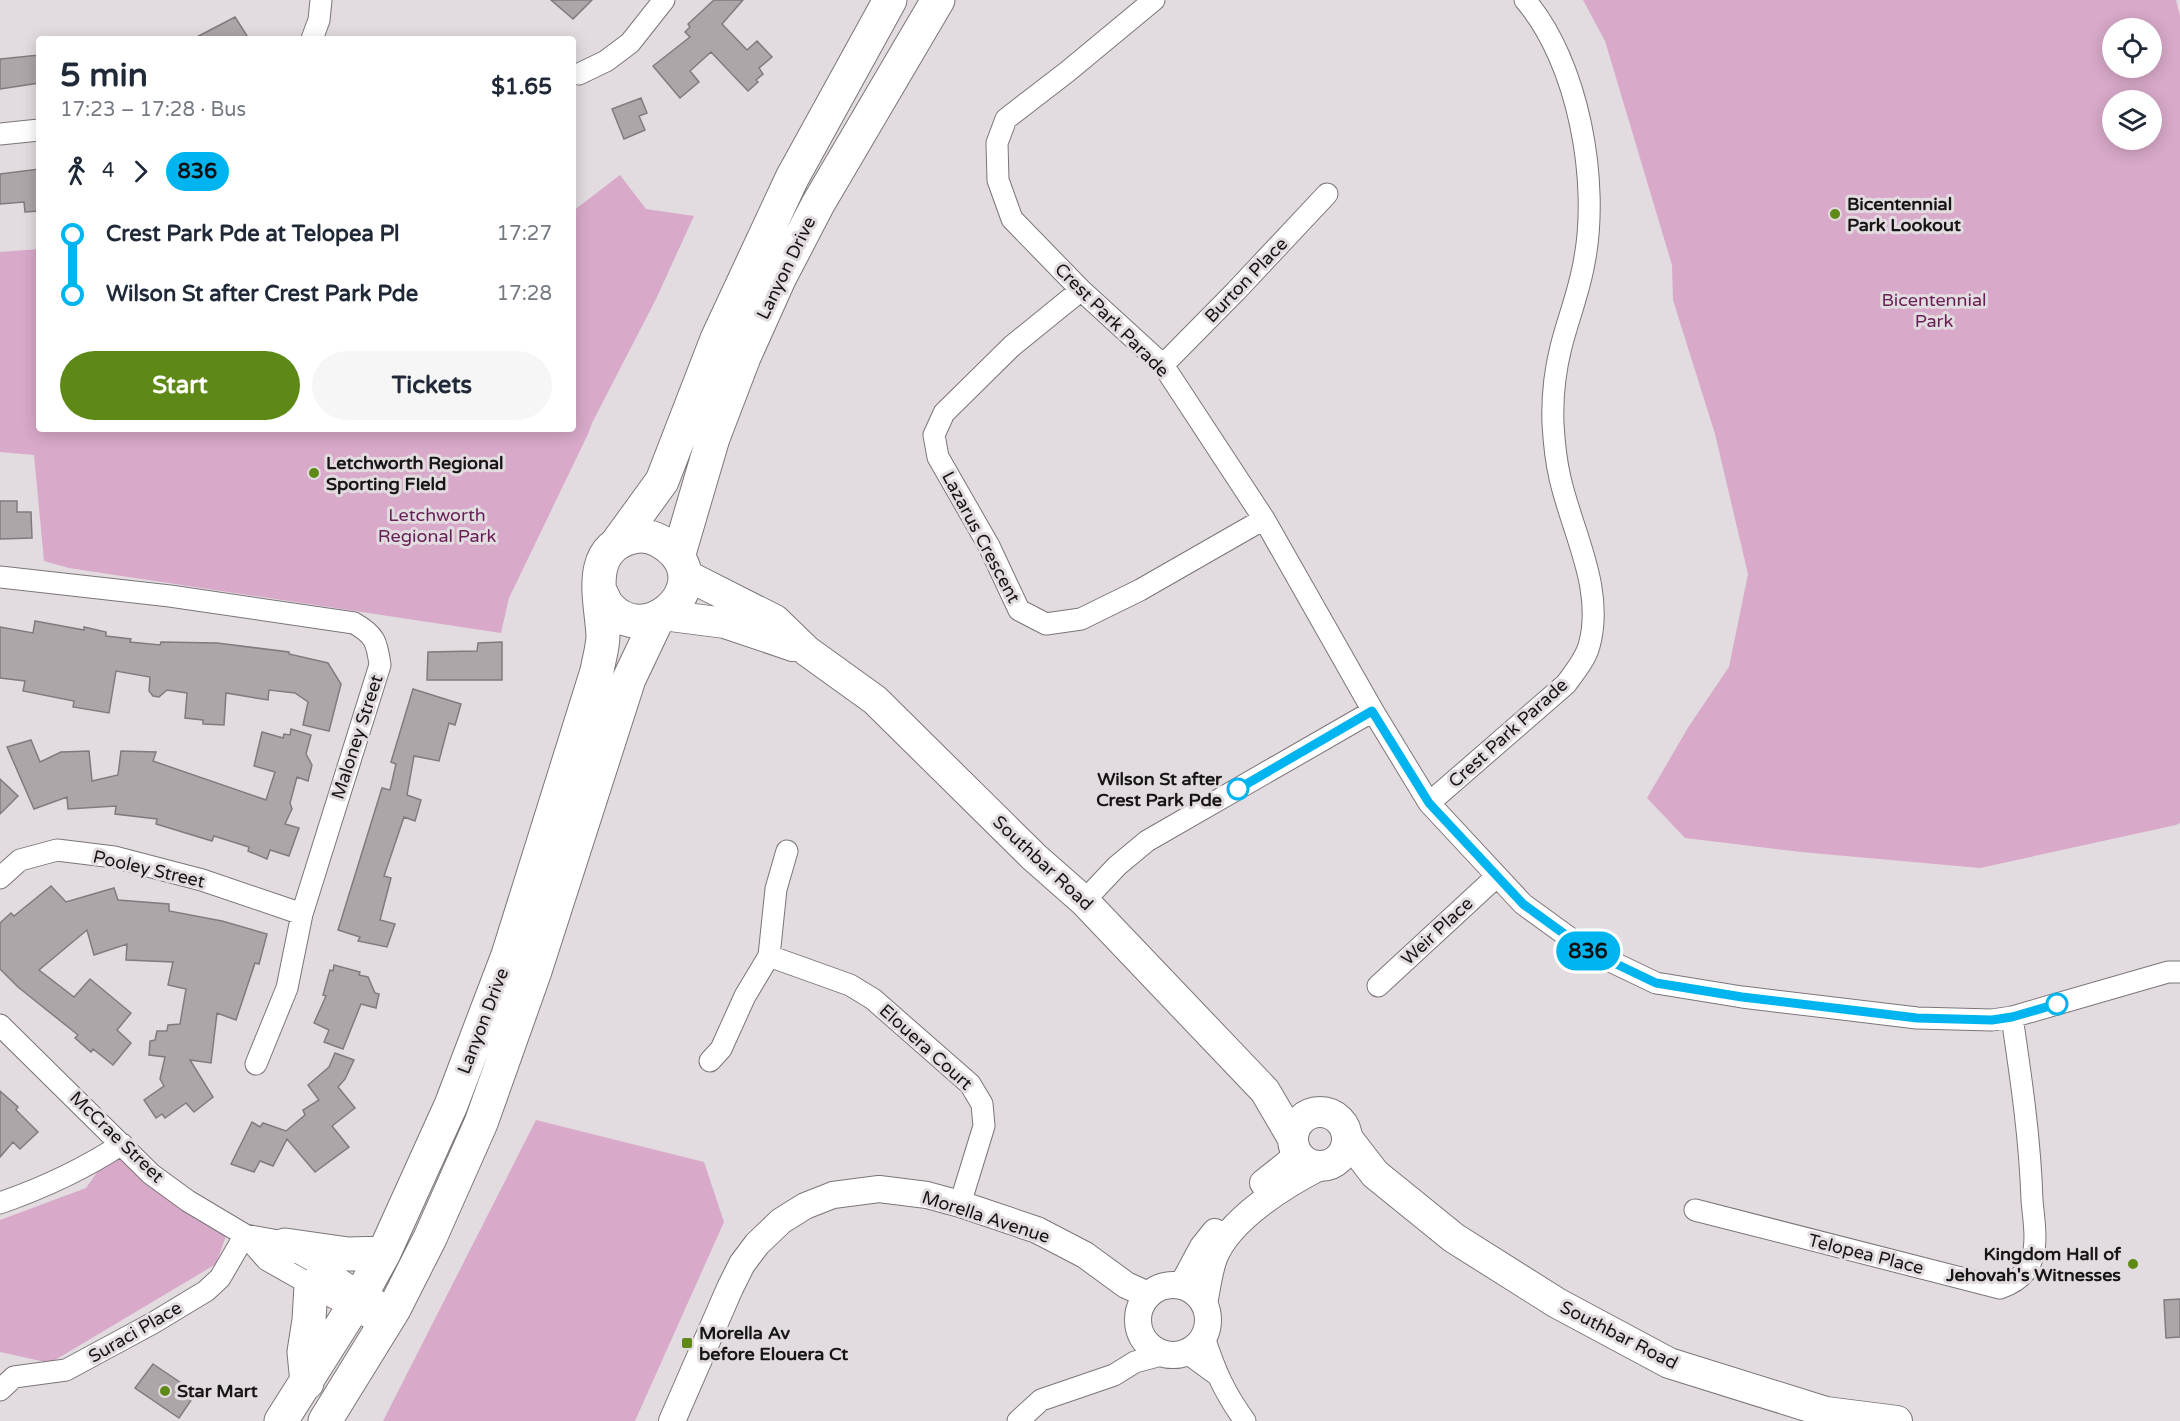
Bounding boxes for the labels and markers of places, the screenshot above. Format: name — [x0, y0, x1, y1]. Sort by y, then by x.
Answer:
place label: Bicentennial Park Lookout — [1847, 193, 1961, 236]
marker: Bicentennial Park Lookout — [1828, 207, 1842, 221]
place label: Letchworth Regional Sporting FIeld — [326, 452, 504, 495]
marker: Letchworth Regional Sporting FIeld — [307, 466, 321, 480]
place label: Wilson St after Crest Park Pde — [1096, 768, 1223, 811]
marker: Wilson St after Crest Park Pde — [1227, 778, 1249, 800]
unlabelled marker — [2046, 993, 2068, 1015]
place label: Kingdom Hall of Jehovah's Witnesses — [1945, 1243, 2122, 1286]
marker: Kingdom Hall of Jehovah's Witnesses — [2126, 1257, 2140, 1271]
place label: Morella Av before Elouera Ct — [699, 1322, 848, 1365]
marker: Morella Av before Elouera Ct — [680, 1336, 694, 1350]
place label: Star Mart — [177, 1380, 258, 1402]
marker: Star Mart — [158, 1384, 172, 1398]

